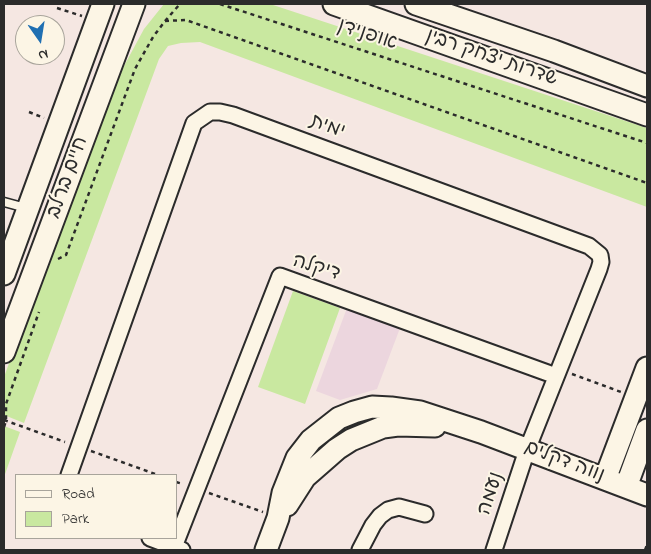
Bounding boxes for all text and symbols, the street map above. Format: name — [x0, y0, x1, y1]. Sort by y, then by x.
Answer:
north arrow — [15, 15, 65, 65]
street label: אופנידן — [334, 15, 400, 57]
street label: שדרות יצחק רבין — [422, 25, 560, 93]
text: N — [36, 43, 50, 65]
street label: ימית — [306, 111, 348, 145]
street label: חיים ברלב — [43, 134, 95, 222]
street label: דיקלה — [289, 250, 343, 288]
street label: נווה דקלים — [521, 437, 607, 489]
street label: נעמה — [474, 469, 510, 519]
legend — [15, 474, 178, 539]
text: Road — [62, 483, 95, 505]
text: Park — [62, 508, 89, 530]

